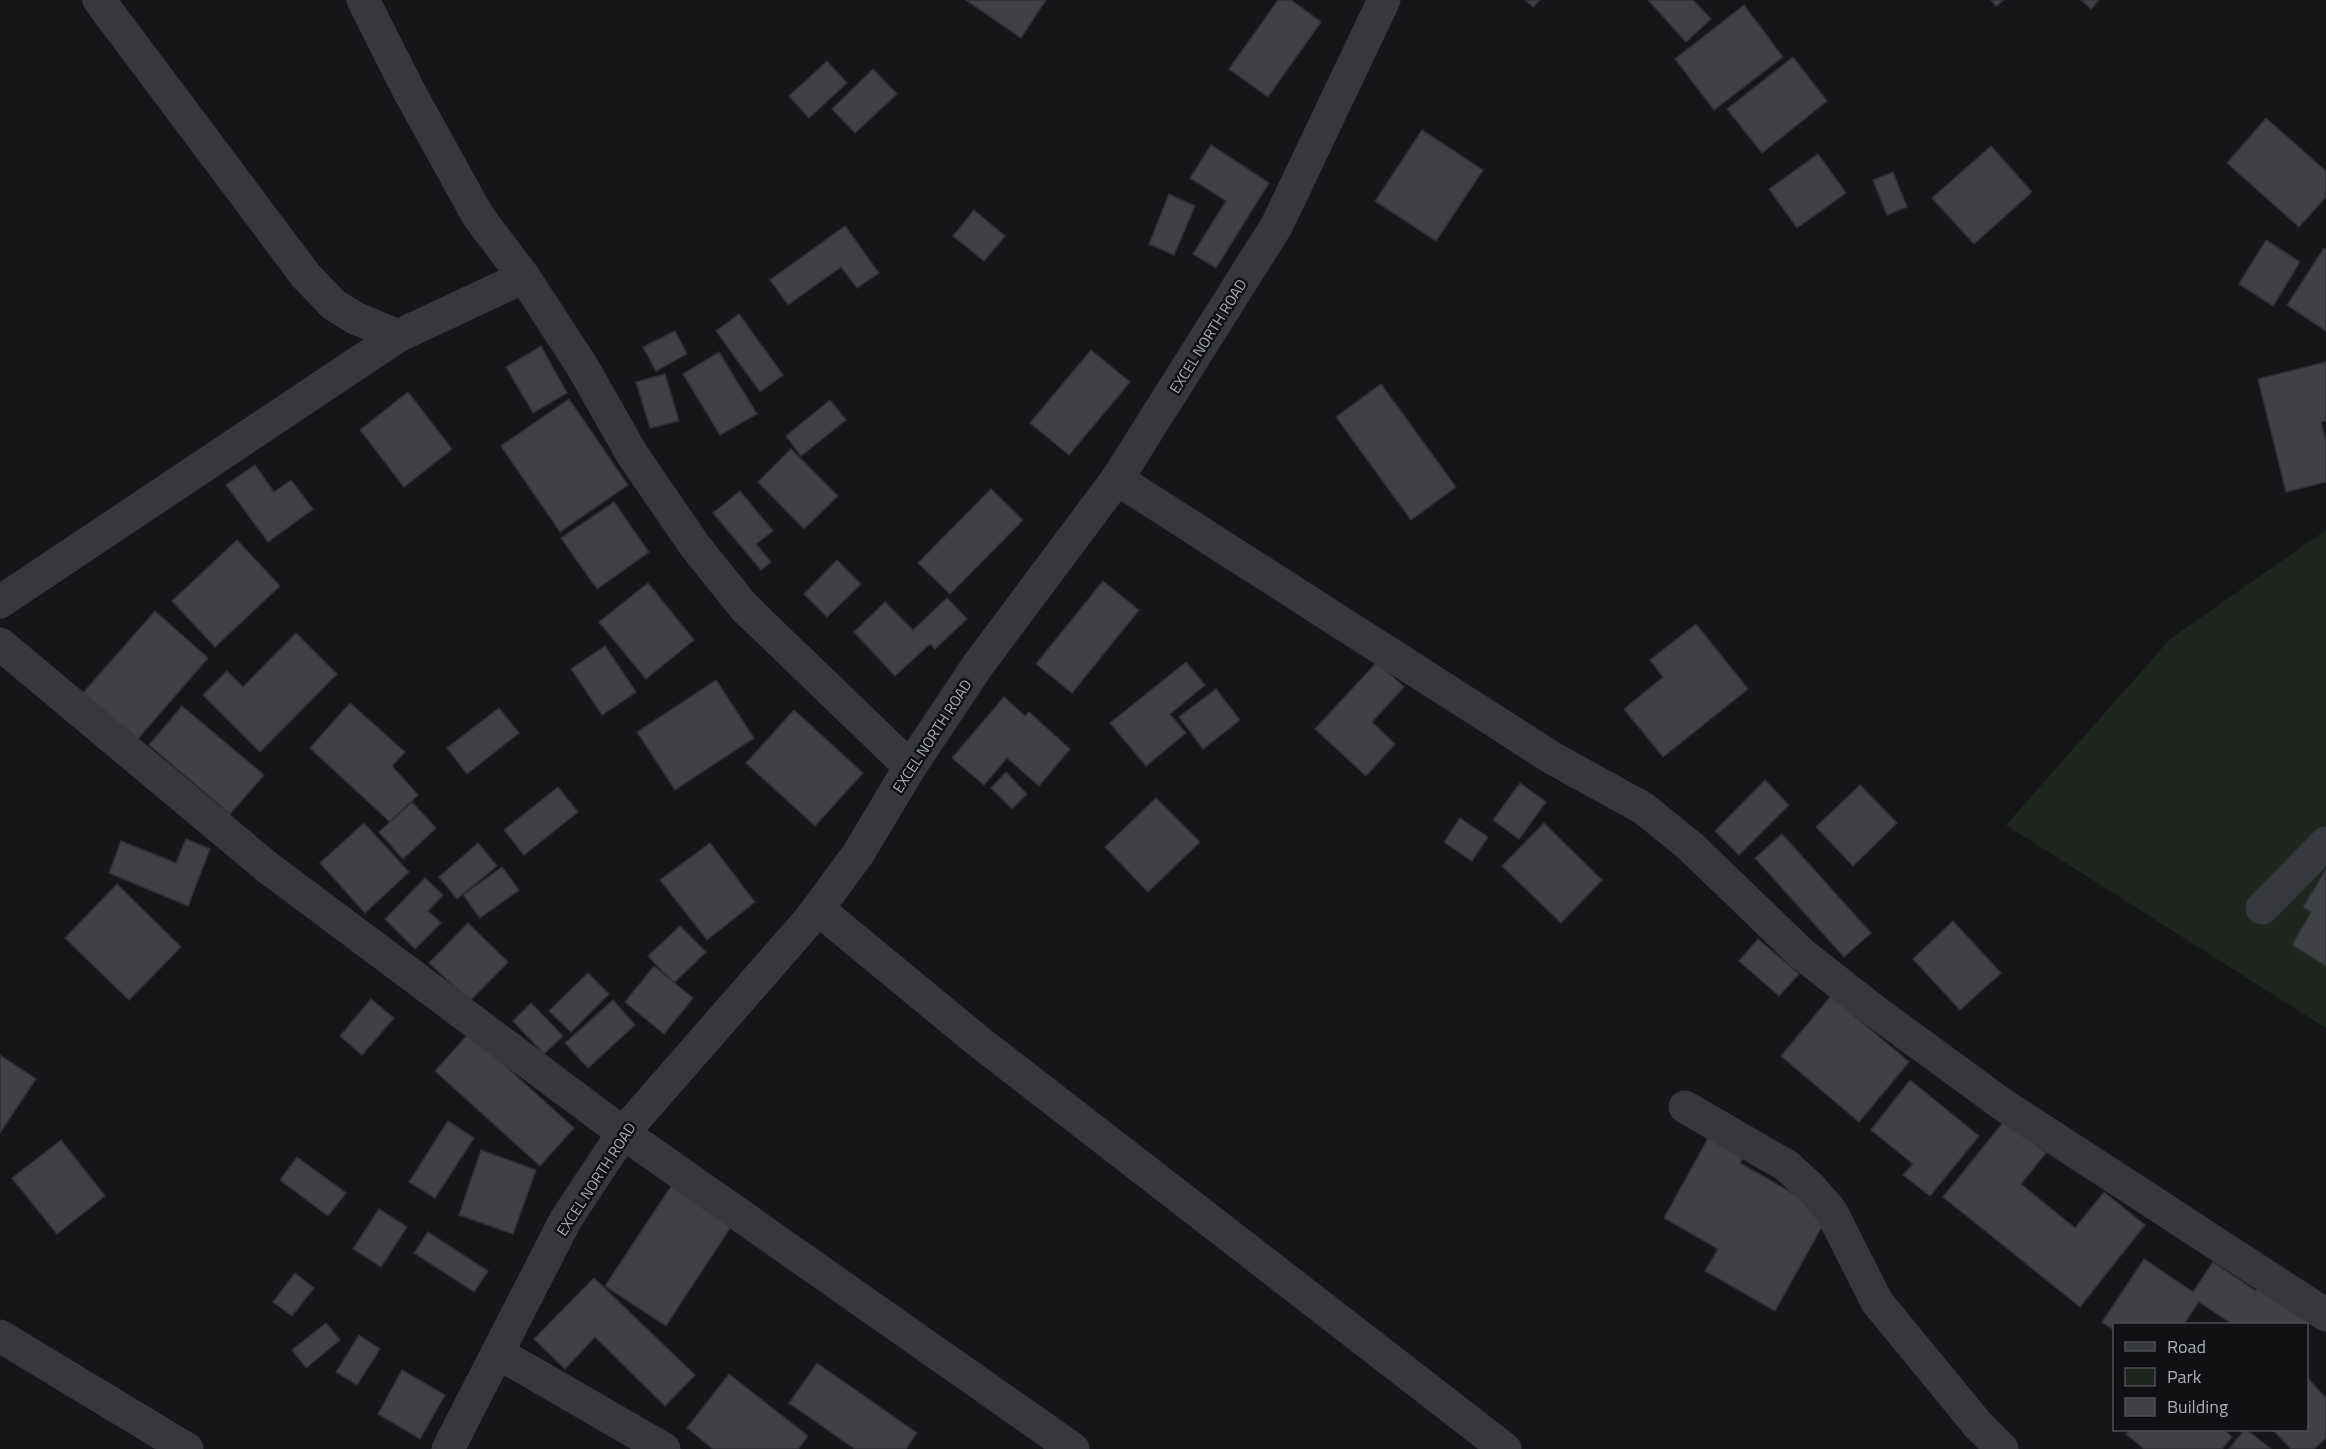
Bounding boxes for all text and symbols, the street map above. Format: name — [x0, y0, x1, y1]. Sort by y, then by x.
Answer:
street label: EXCEL NORTH ROAD — [1163, 274, 1253, 398]
street label: EXCEL NORTH ROAD — [887, 675, 977, 797]
street label: EXCEL NORTH ROAD — [551, 1118, 641, 1240]
legend — [2113, 1323, 2308, 1431]
text: Road — [2167, 1333, 2206, 1360]
text: Park — [2167, 1363, 2202, 1390]
text: Building — [2167, 1393, 2228, 1420]

